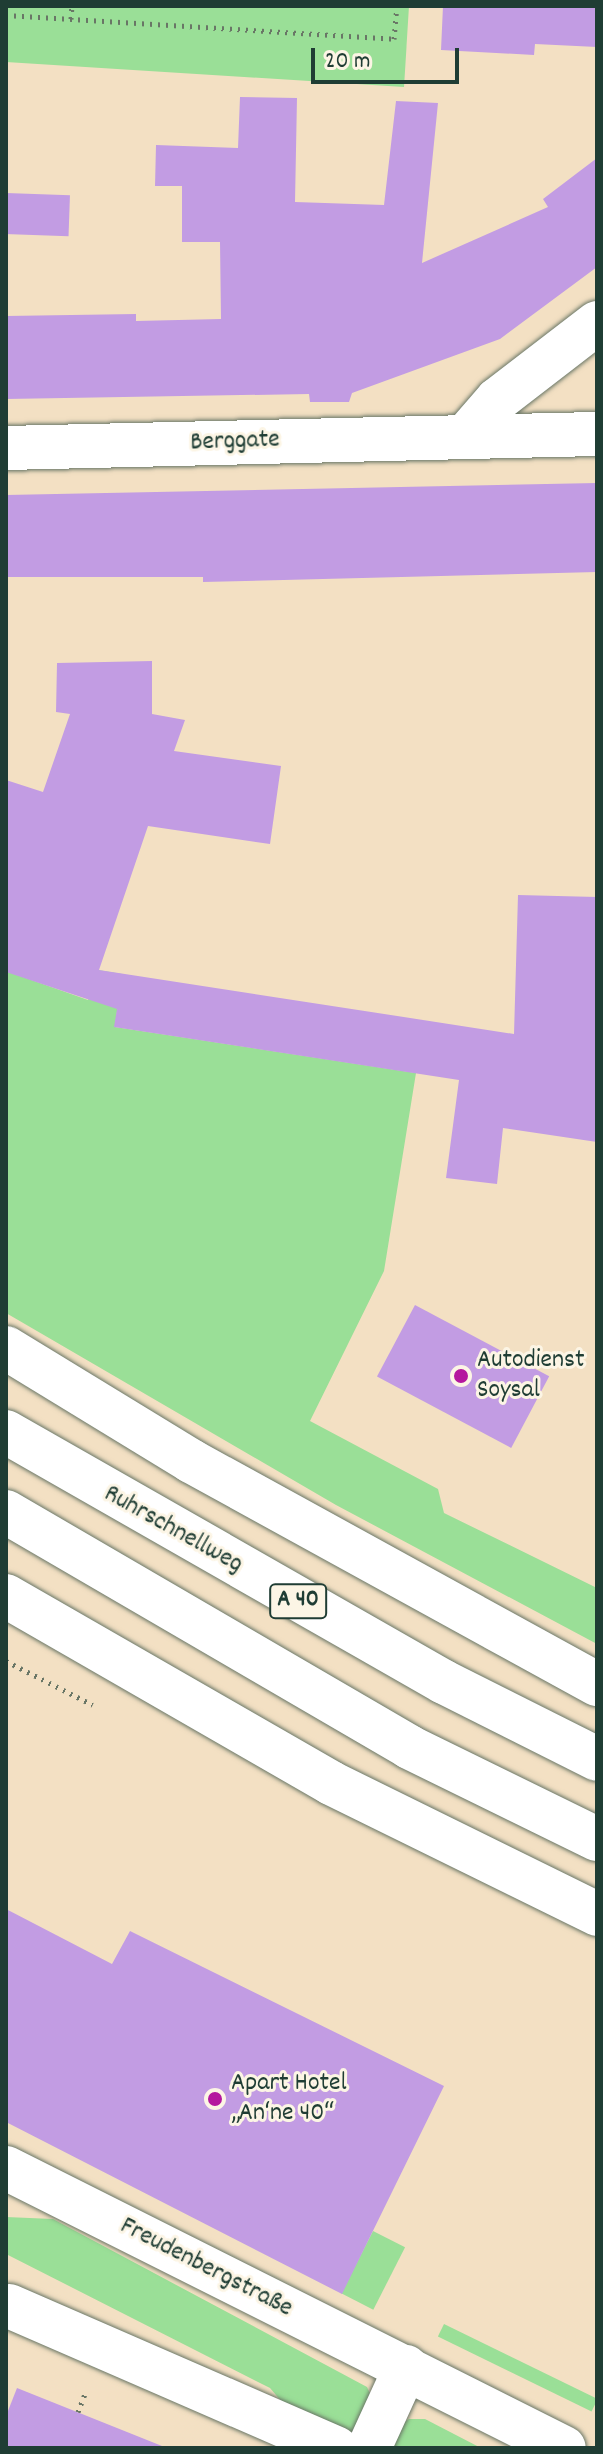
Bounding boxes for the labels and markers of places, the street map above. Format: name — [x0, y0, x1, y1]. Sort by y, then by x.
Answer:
place label: Autodienst Soysal — [477, 1345, 585, 1406]
marker: Autodienst Soysal — [452, 1367, 470, 1385]
place label: Apart Hotel „An‘ne 40“ — [231, 2068, 347, 2130]
marker: Apart Hotel „An‘ne 40“ — [206, 2090, 224, 2108]

